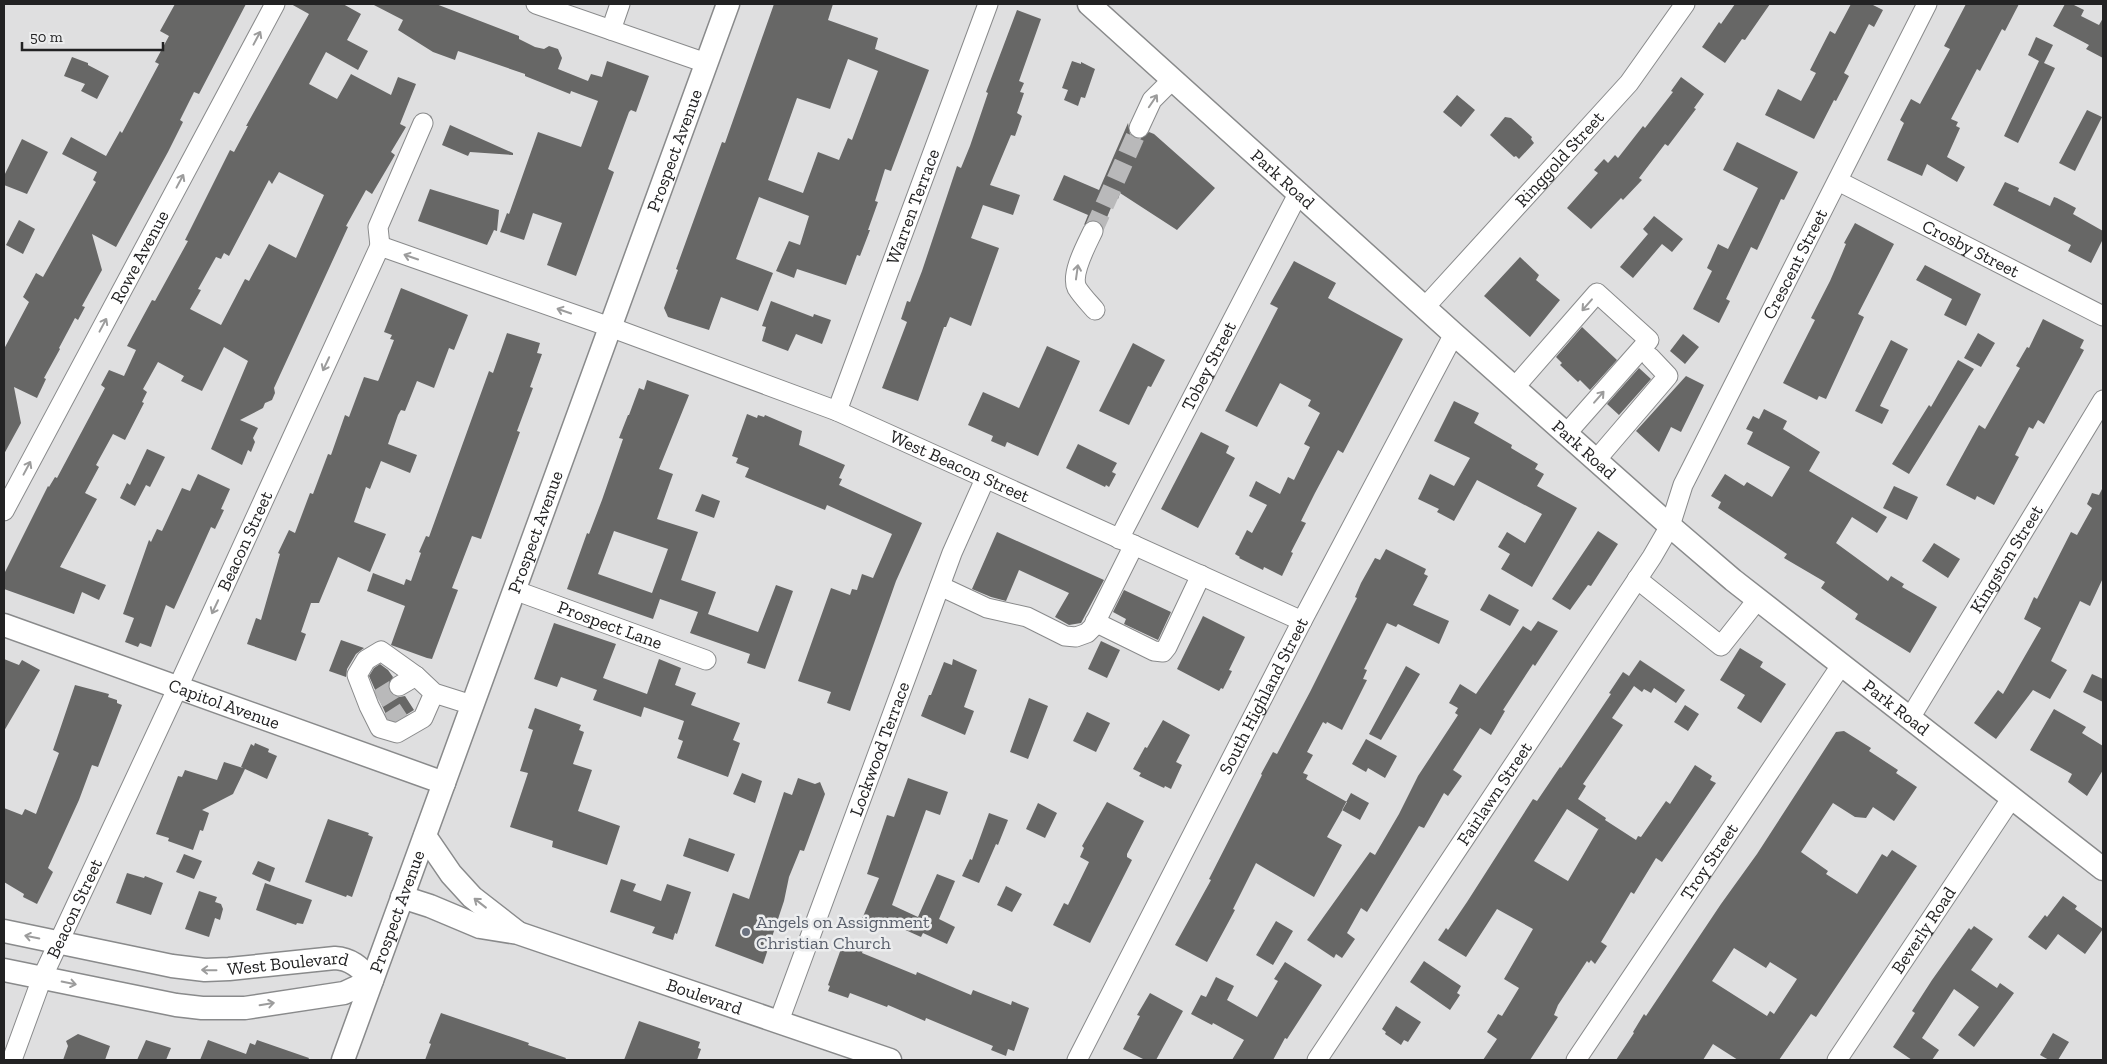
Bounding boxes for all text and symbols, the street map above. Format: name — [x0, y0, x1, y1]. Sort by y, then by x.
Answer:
scale bar — [22, 20, 164, 52]
text: 50 m — [30, 28, 63, 46]
one-way arrow — [253, 31, 262, 46]
street label: Prospect Avenue — [642, 86, 707, 215]
one-way arrow — [1148, 95, 1158, 109]
street label: Ringgold Street — [1511, 106, 1609, 212]
street label: Park Road — [1246, 145, 1319, 214]
street label: Warren Terrace — [881, 146, 944, 267]
one-way arrow — [175, 174, 185, 189]
street label: Crescent Street — [1758, 205, 1832, 323]
street label: Rowe Avenue — [106, 207, 174, 307]
street label: Crosby Street — [1919, 215, 2023, 283]
one-way arrow — [403, 251, 419, 261]
one-way arrow — [1072, 264, 1082, 280]
one-way arrow — [1581, 298, 1593, 311]
one-way arrow — [557, 305, 573, 315]
street label: Tobey Street — [1177, 317, 1241, 414]
one-way arrow — [99, 318, 109, 332]
one-way arrow — [321, 356, 331, 371]
one-way arrow — [1593, 391, 1604, 404]
street label: Park Road — [1547, 415, 1621, 484]
street label: West Beacon Street — [886, 425, 1033, 508]
one-way arrow — [23, 461, 32, 476]
street label: Prospect Avenue — [503, 468, 568, 596]
street label: Beacon Street — [212, 487, 277, 595]
street label: Kingston Street — [1965, 501, 2048, 617]
street label: Prospect Lane — [554, 596, 665, 654]
one-way arrow — [209, 599, 219, 614]
street label: South Highland Street — [1214, 614, 1313, 778]
street label: Capitol Avenue — [166, 674, 283, 734]
street label: Park Road — [1858, 675, 1934, 740]
street label: Lockwood Terrace — [845, 679, 914, 819]
street label: Fairlawn Street — [1452, 737, 1537, 850]
street label: Troy Street — [1676, 819, 1743, 904]
street label: Prospect Avenue — [365, 847, 430, 976]
street label: Beacon Street — [42, 855, 107, 962]
street label: Beverly Road — [1887, 882, 1960, 978]
one-way arrow — [474, 897, 487, 908]
place label: Angels on Assignment Christian Church — [756, 911, 930, 954]
marker: Angels on Assignment Christian Church — [740, 926, 752, 938]
one-way arrow — [25, 932, 41, 941]
street label: West Boulevard — [226, 947, 351, 980]
one-way arrow — [201, 965, 217, 974]
street label: Boulevard — [664, 974, 745, 1020]
one-way arrow — [60, 979, 76, 989]
one-way arrow — [259, 999, 275, 1009]

